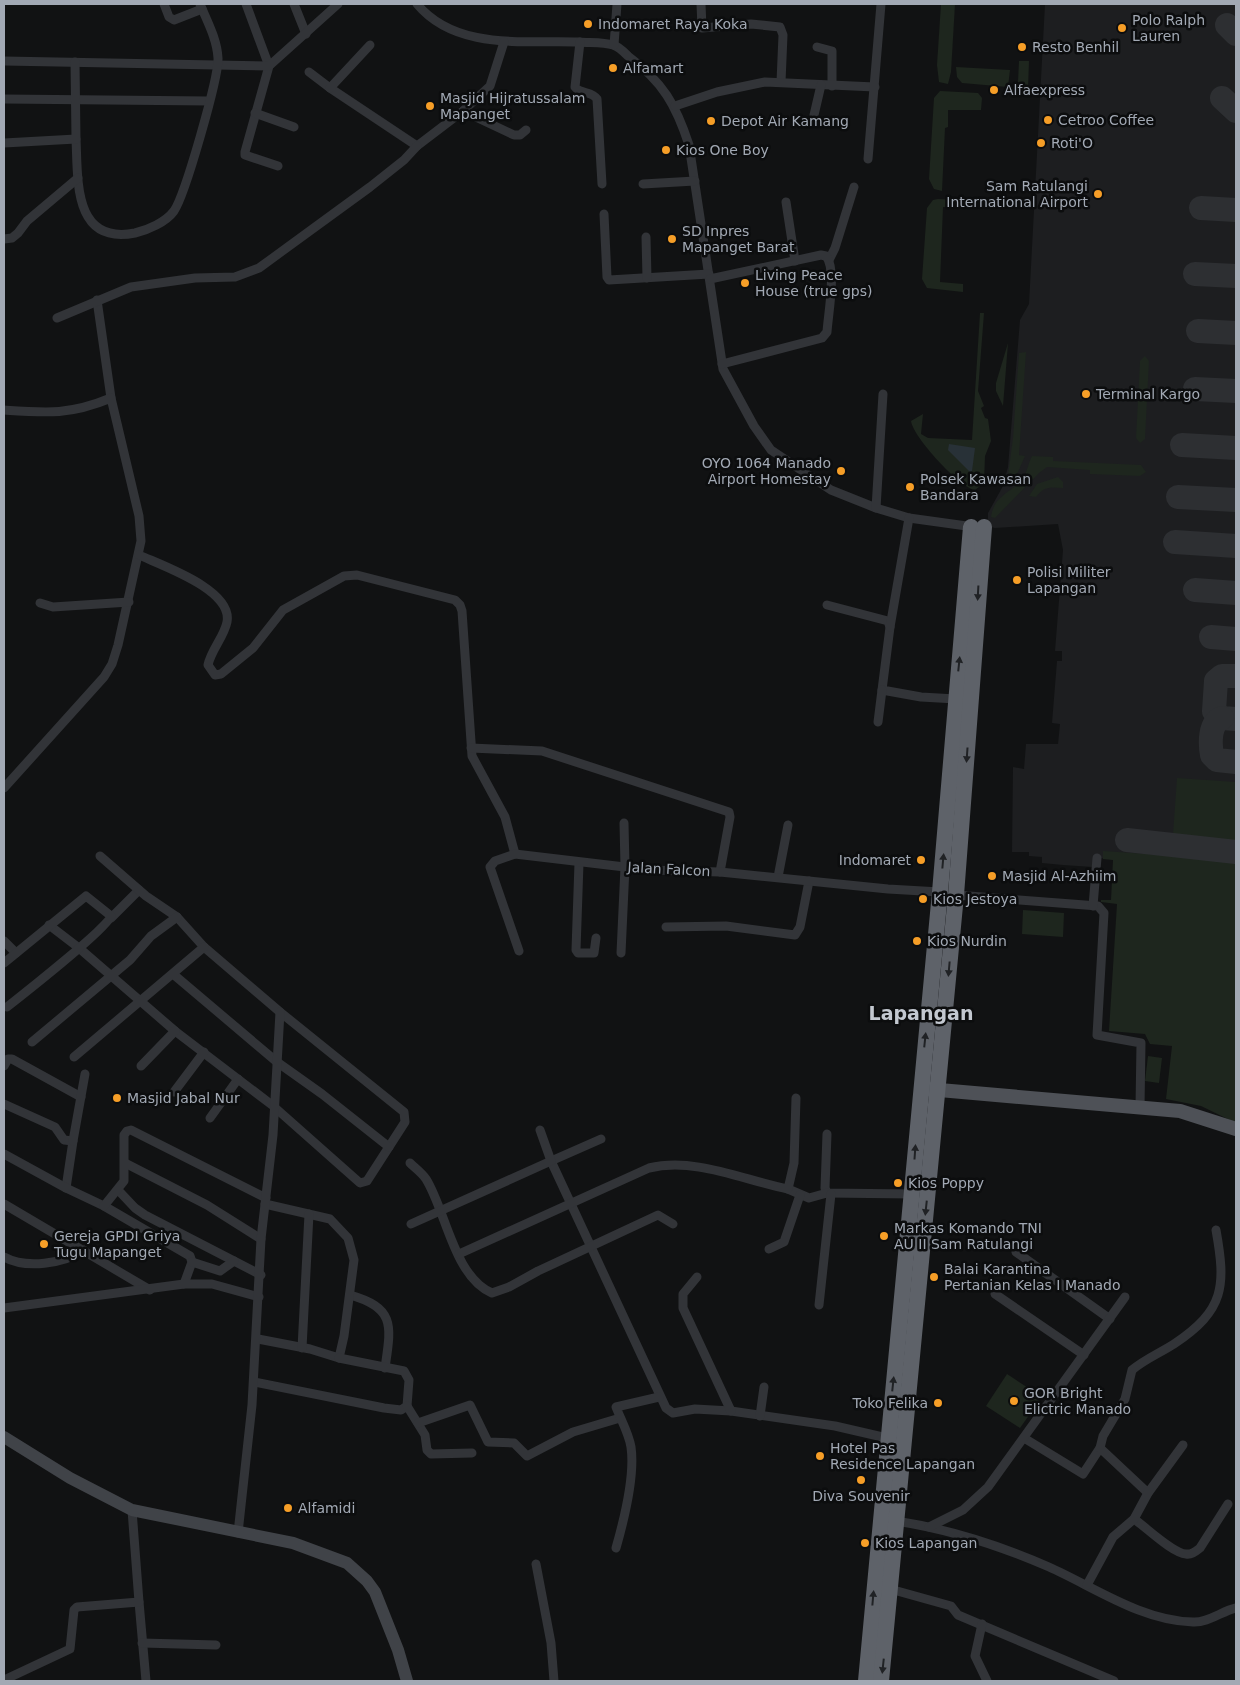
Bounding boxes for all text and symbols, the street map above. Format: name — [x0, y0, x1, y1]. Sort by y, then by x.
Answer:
place label: Polo Ralph Lauren — [1132, 12, 1205, 44]
place label: Indomaret Raya Koka — [598, 16, 747, 32]
marker: Indomaret Raya Koka — [582, 18, 594, 30]
marker: Polo Ralph Lauren — [1116, 22, 1128, 34]
place label: Resto Benhil — [1032, 39, 1119, 55]
marker: Resto Benhil — [1016, 41, 1028, 53]
place label: Alfamart — [623, 60, 684, 76]
marker: Alfamart — [607, 62, 619, 74]
place label: Alfaexpress — [1004, 82, 1085, 98]
marker: Alfaexpress — [988, 84, 1000, 96]
place label: Masjid Hijratussalam Mapanget — [440, 90, 585, 122]
marker: Masjid Hijratussalam Mapanget — [424, 100, 436, 112]
place label: Cetroo Coffee — [1058, 112, 1154, 128]
place label: Depot Air Kamang — [721, 113, 849, 129]
marker: Cetroo Coffee — [1042, 114, 1054, 126]
marker: Depot Air Kamang — [705, 115, 717, 127]
place label: Roti'O — [1051, 135, 1093, 151]
marker: Roti'O — [1035, 137, 1047, 149]
place label: Kios One Boy — [676, 142, 769, 158]
marker: Kios One Boy — [660, 144, 672, 156]
place label: Sam Ratulangi International Airport — [946, 178, 1088, 210]
marker: Sam Ratulangi International Airport — [1092, 188, 1104, 200]
place label: SD Inpres Mapanget Barat — [682, 223, 795, 255]
marker: SD Inpres Mapanget Barat — [666, 233, 678, 245]
place label: Living Peace House (true gps) — [755, 267, 873, 299]
marker: Living Peace House (true gps) — [739, 277, 751, 289]
place label: Terminal Kargo — [1095, 386, 1200, 402]
marker: Terminal Kargo — [1080, 388, 1092, 400]
place label: OYO 1064 Manado Airport Homestay — [702, 455, 831, 487]
marker: OYO 1064 Manado Airport Homestay — [835, 465, 847, 477]
place label: Polsek Kawasan Bandara — [920, 471, 1031, 503]
marker: Polsek Kawasan Bandara — [904, 481, 916, 493]
place label: Polisi Militer Lapangan — [1027, 564, 1111, 596]
marker: Polisi Militer Lapangan — [1011, 574, 1023, 586]
one-way arrow — [974, 585, 982, 601]
one-way arrow — [955, 656, 963, 672]
one-way arrow — [962, 747, 970, 763]
place label: Indomaret — [839, 852, 911, 868]
one-way arrow — [939, 853, 947, 869]
marker: Indomaret — [915, 854, 927, 866]
street label: Jalan Falcon — [626, 859, 711, 879]
place label: Masjid Al-Azhiim — [1002, 868, 1117, 884]
marker: Masjid Al-Azhiim — [986, 870, 998, 882]
place label: Kios Jestoya — [933, 891, 1017, 907]
marker: Kios Jestoya — [917, 893, 929, 905]
place label: Kios Nurdin — [927, 933, 1007, 949]
marker: Kios Nurdin — [911, 935, 923, 947]
one-way arrow — [945, 961, 953, 977]
district label: Lapangan — [869, 1002, 973, 1024]
one-way arrow — [921, 1032, 929, 1048]
place label: Masjid Jabal Nur — [127, 1090, 240, 1106]
marker: Masjid Jabal Nur — [111, 1092, 123, 1104]
one-way arrow — [912, 1144, 920, 1160]
place label: Kios Poppy — [908, 1175, 984, 1191]
marker: Kios Poppy — [892, 1177, 904, 1189]
one-way arrow — [922, 1200, 930, 1216]
place label: Markas Komando TNI AU II Sam Ratulangi — [894, 1220, 1042, 1252]
place label: Gereja GPDI Griya Tugu Mapanget — [53, 1228, 180, 1260]
marker: Markas Komando TNI AU II Sam Ratulangi — [878, 1230, 890, 1242]
marker: Gereja GPDI Griya Tugu Mapanget — [38, 1238, 50, 1250]
place label: Balai Karantina Pertanian Kelas I Manado — [944, 1261, 1121, 1293]
marker: Balai Karantina Pertanian Kelas I Manado — [928, 1271, 940, 1283]
one-way arrow — [889, 1375, 897, 1391]
place label: GOR Bright Elictric Manado — [1024, 1385, 1131, 1417]
place label: Toko Felika — [852, 1395, 928, 1411]
marker: GOR Bright Elictric Manado — [1008, 1395, 1020, 1407]
marker: Toko Felika — [932, 1397, 944, 1409]
place label: Hotel Pas Residence Lapangan — [830, 1440, 975, 1472]
marker: Hotel Pas Residence Lapangan — [814, 1450, 826, 1462]
marker: Diva Souvenir — [855, 1474, 867, 1486]
place label: Diva Souvenir — [812, 1488, 910, 1504]
place label: Alfamidi — [298, 1500, 355, 1516]
marker: Alfamidi — [282, 1502, 294, 1514]
place label: Kios Lapangan — [875, 1535, 977, 1551]
marker: Kios Lapangan — [859, 1537, 871, 1549]
one-way arrow — [870, 1590, 878, 1606]
one-way arrow — [879, 1658, 887, 1674]

